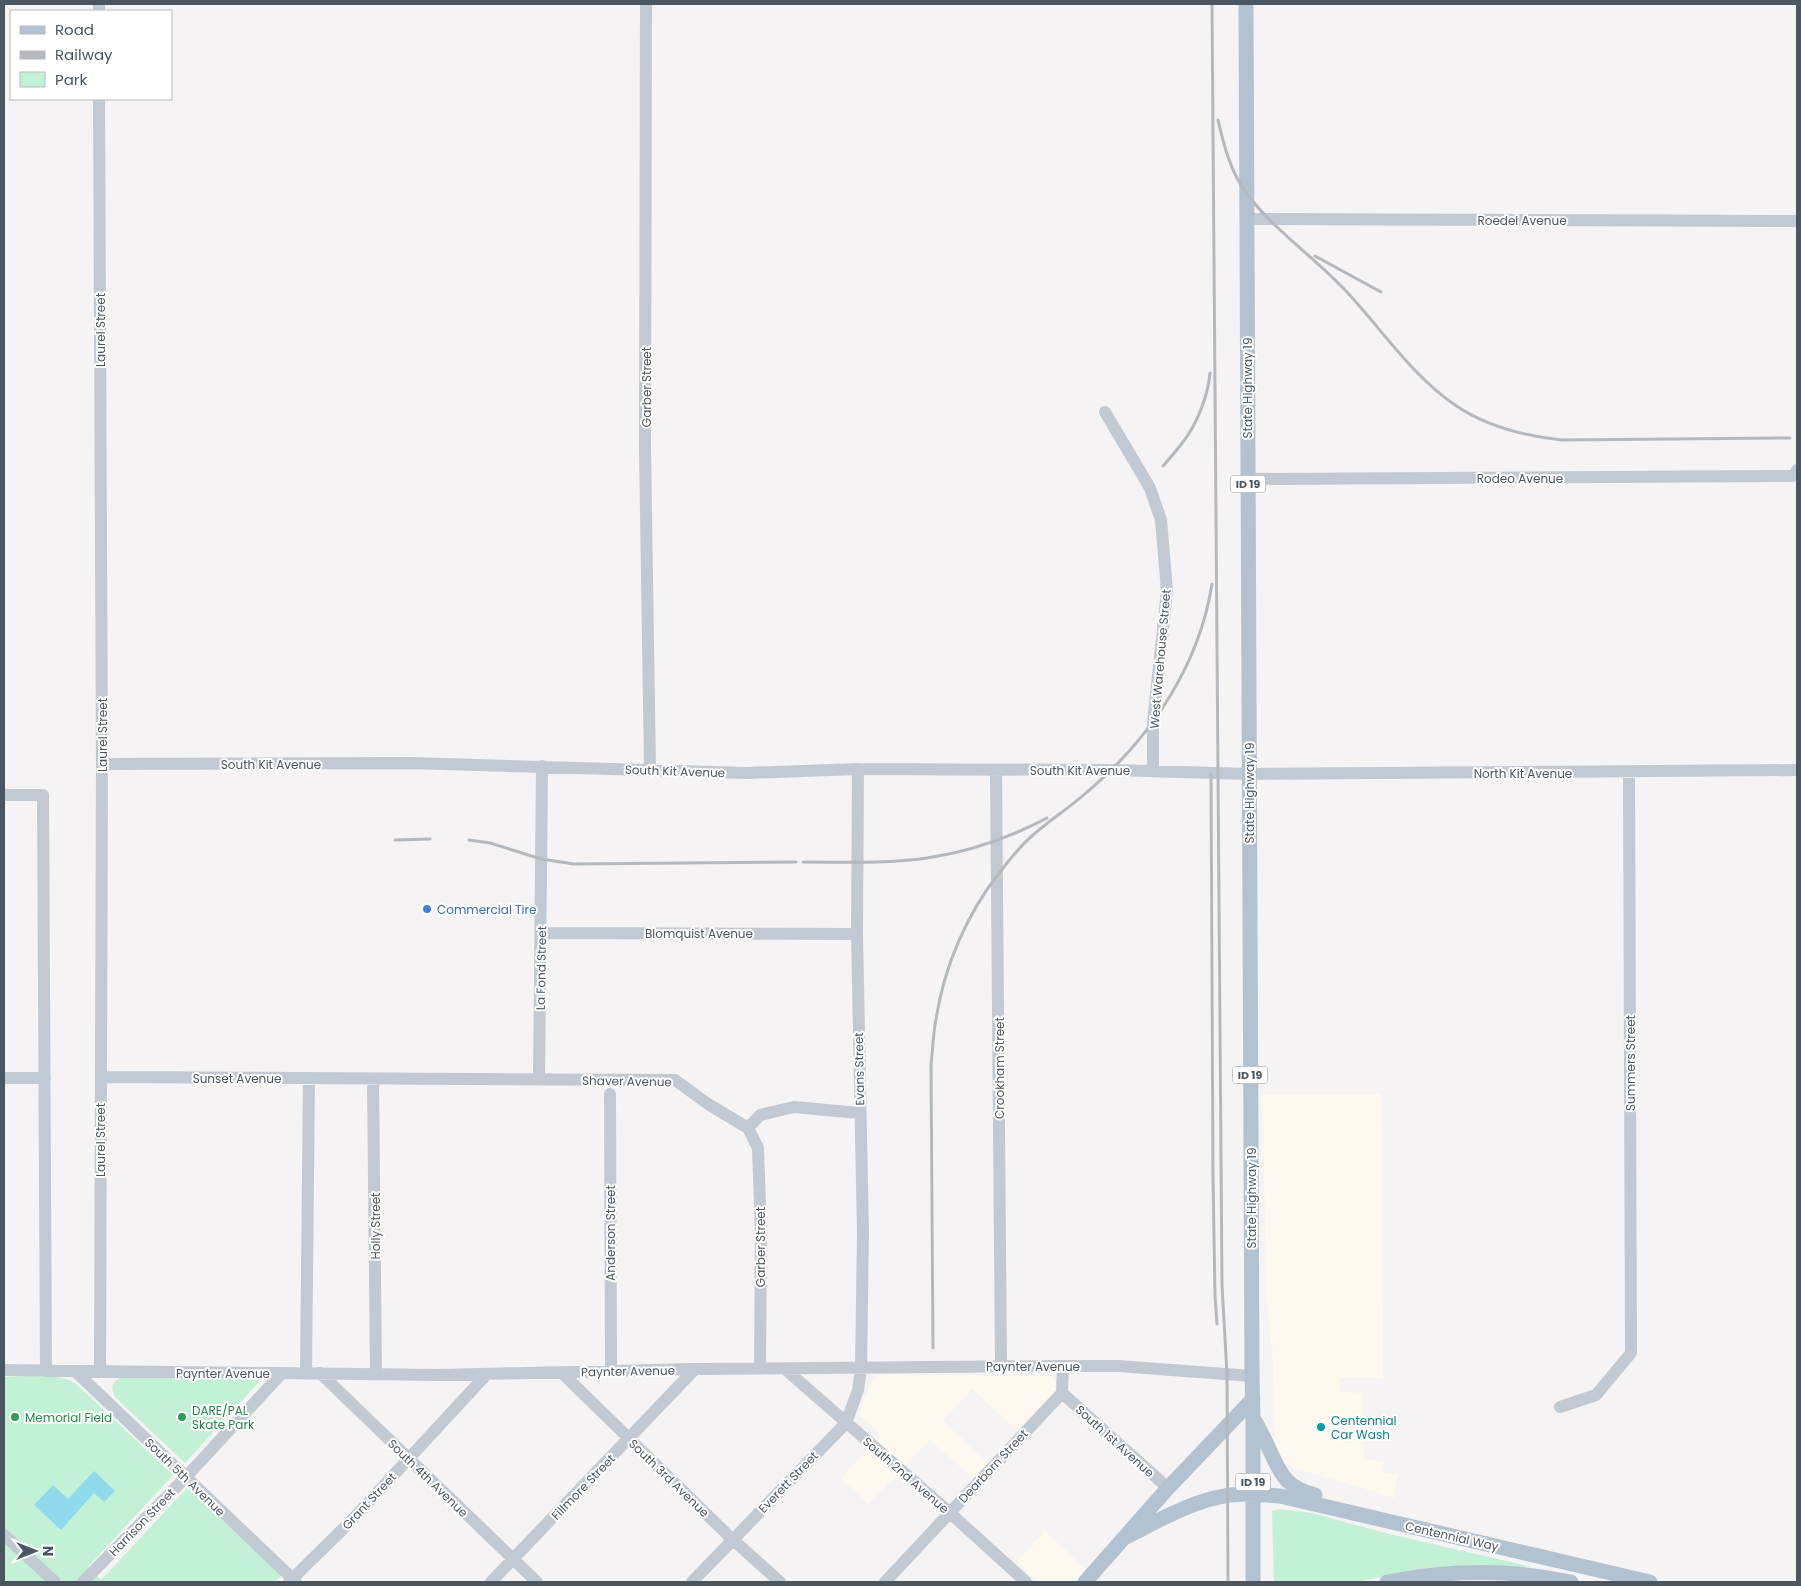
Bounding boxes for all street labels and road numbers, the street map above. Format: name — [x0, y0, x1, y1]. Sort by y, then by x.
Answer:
street label: Roedel Avenue — [1477, 212, 1567, 229]
street label: Laurel Street — [92, 293, 109, 367]
street label: State Highway 19 — [1239, 338, 1256, 438]
street label: Garber Street — [638, 347, 655, 427]
street label: Rodeo Avenue — [1477, 470, 1563, 487]
road number: ID 19 — [1230, 476, 1266, 492]
street label: West Warehouse Street — [1145, 589, 1175, 729]
street label: Laurel Street — [94, 698, 111, 772]
street label: State Highway 19 — [1241, 743, 1258, 843]
street label: South Kit Avenue — [221, 756, 321, 773]
street label: South Kit Avenue — [625, 761, 725, 781]
street label: South Kit Avenue — [1030, 762, 1130, 779]
street label: North Kit Avenue — [1474, 765, 1572, 782]
street label: Blomquist Avenue — [645, 925, 753, 942]
street label: La Fond Street — [532, 926, 550, 1010]
street label: Summers Street — [1622, 1015, 1639, 1111]
street label: Crookham Street — [991, 1017, 1008, 1119]
street label: Evans Street — [850, 1032, 868, 1106]
road number: ID 19 — [1232, 1066, 1268, 1084]
street label: Sunset Avenue — [193, 1070, 281, 1087]
street label: Shaver Avenue — [582, 1072, 672, 1090]
street label: Laurel Street — [92, 1103, 109, 1177]
street label: State Highway 19 — [1243, 1148, 1260, 1248]
street label: Anderson Street — [602, 1185, 619, 1281]
street label: Holly Street — [367, 1193, 384, 1260]
street label: Garber Street — [752, 1207, 769, 1287]
street label: Paynter Avenue — [986, 1358, 1080, 1375]
street label: Paynter Avenue — [581, 1362, 675, 1380]
street label: Paynter Avenue — [176, 1365, 270, 1382]
street label: South 1st Avenue — [1072, 1401, 1158, 1481]
street label: Dearborn Street — [954, 1426, 1032, 1506]
street label: South 2nd Avenue — [859, 1433, 953, 1517]
street label: South 5th Avenue — [141, 1434, 229, 1520]
street label: South 4th Avenue — [384, 1435, 472, 1521]
street label: South 3rd Avenue — [625, 1435, 713, 1521]
street label: Everett Street — [754, 1448, 822, 1516]
street label: Fillmore Street — [547, 1450, 619, 1524]
street label: Grant Street — [338, 1469, 400, 1533]
road number: ID 19 — [1236, 1474, 1270, 1490]
street label: Harrison Street — [105, 1484, 179, 1560]
street label: Centennial Way — [1404, 1517, 1501, 1555]

